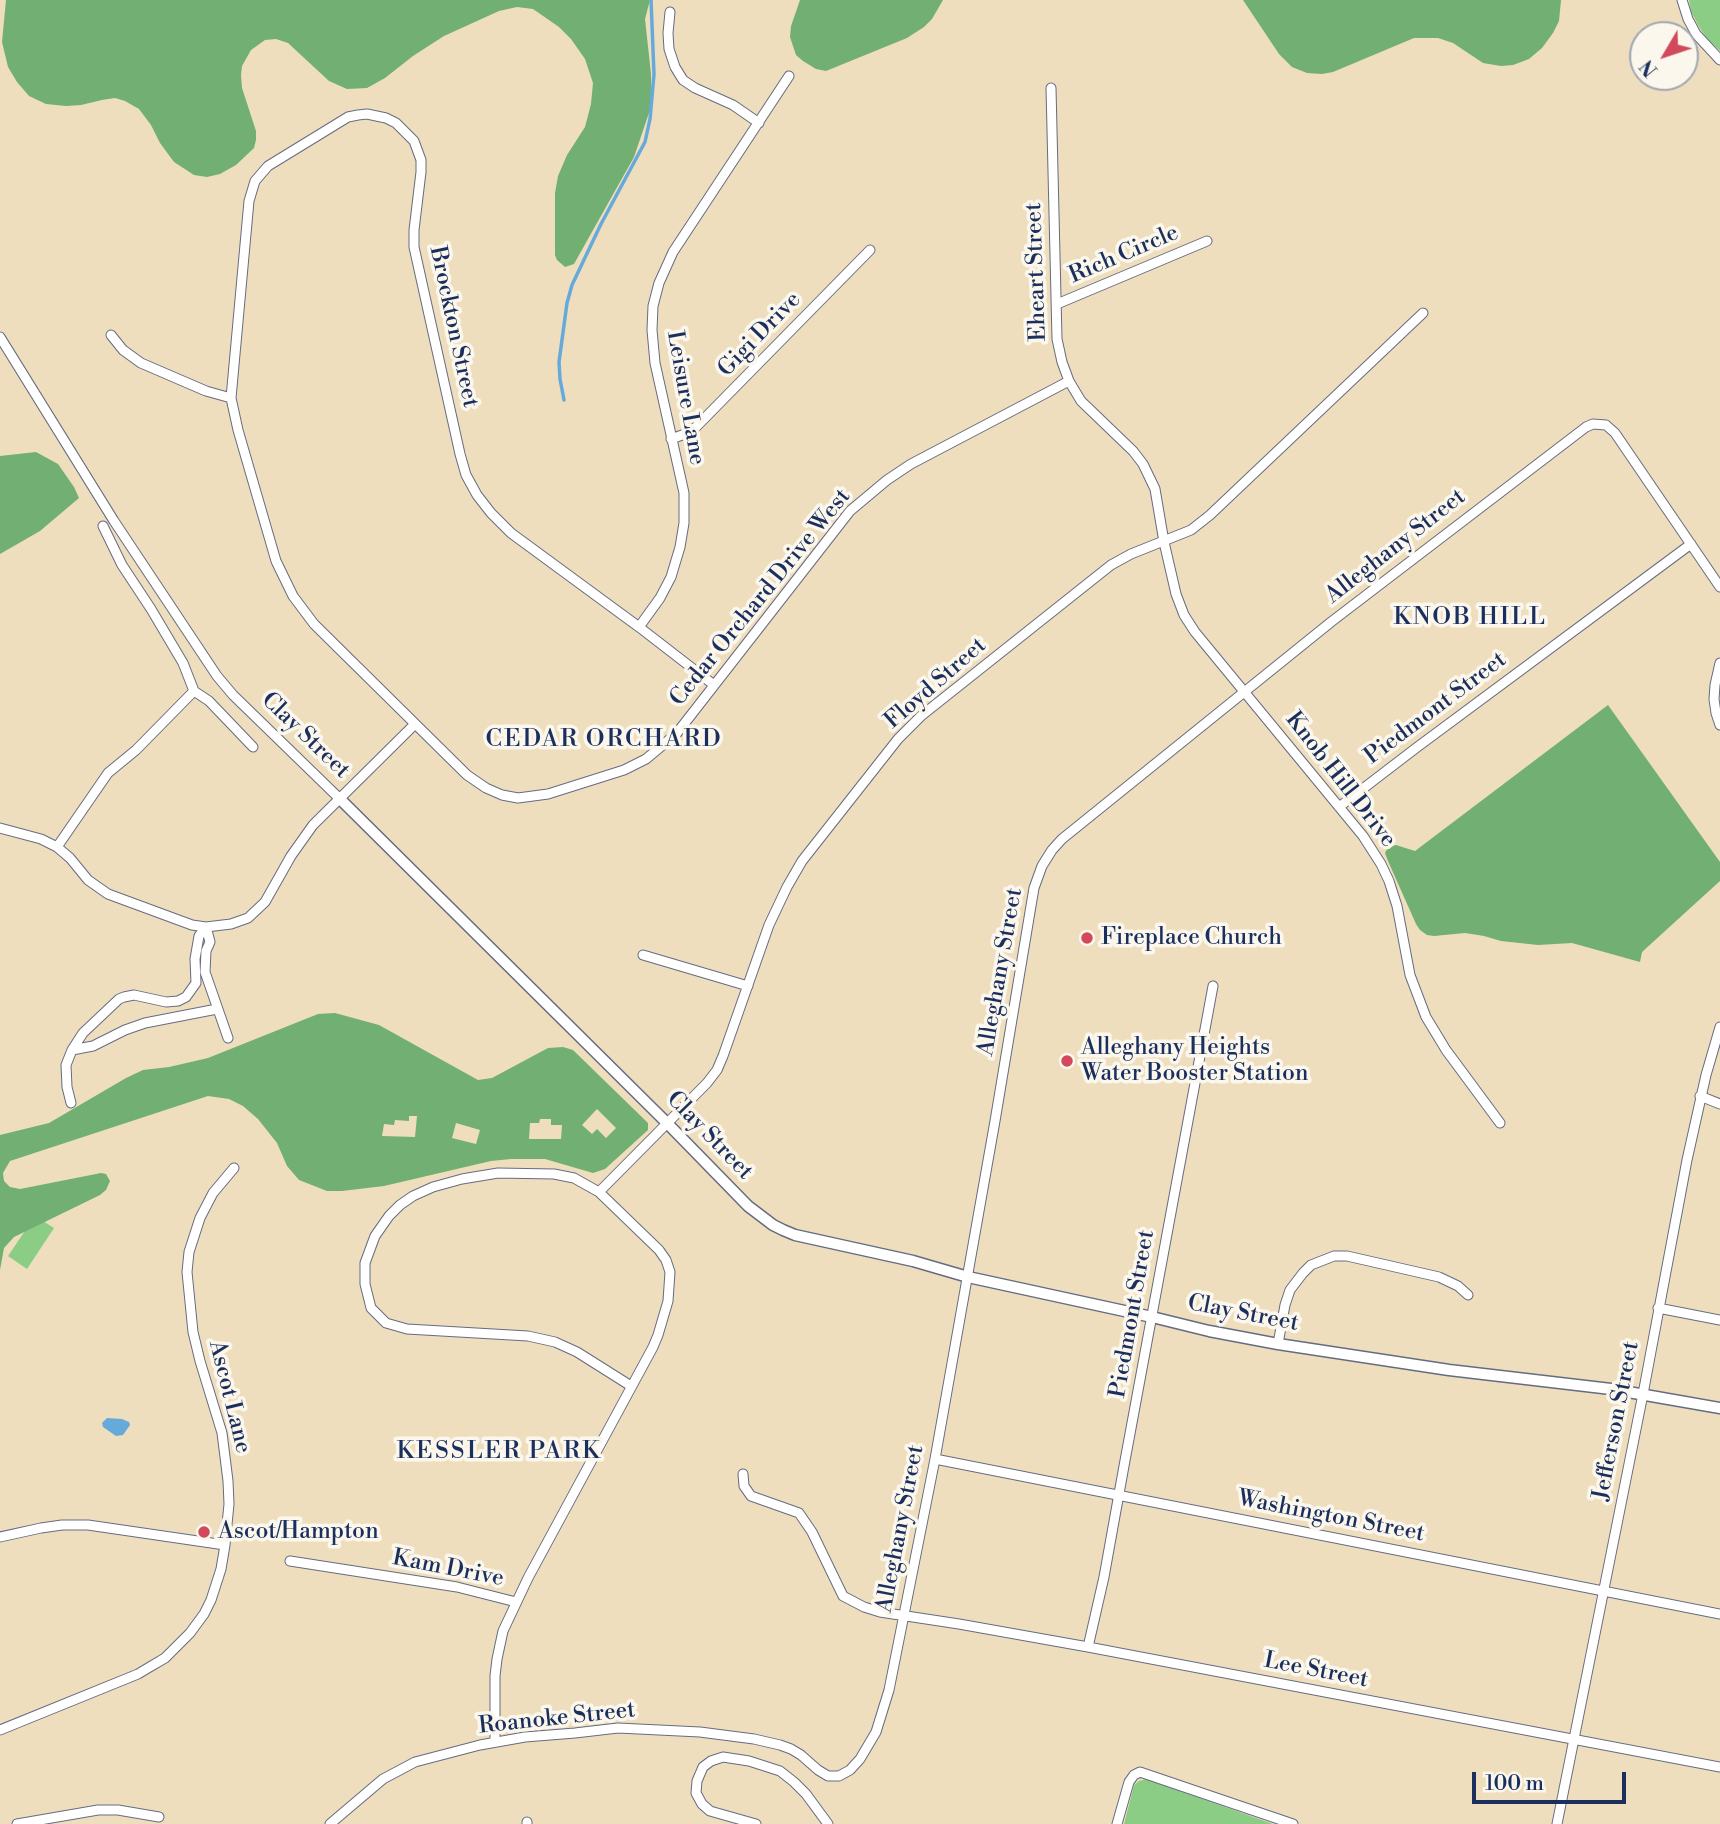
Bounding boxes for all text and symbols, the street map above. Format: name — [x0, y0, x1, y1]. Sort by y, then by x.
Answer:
north arrow — [1629, 21, 1699, 91]
text: N — [1635, 55, 1663, 81]
street label: Eheart Street — [1021, 202, 1053, 342]
street label: Rich Circle — [1065, 220, 1183, 290]
street label: Brockton Street — [422, 244, 484, 410]
street label: Gigi Drive — [713, 287, 807, 383]
street label: Leisure Lane — [660, 329, 710, 467]
street label: Cedar Orchard Drive West — [665, 484, 857, 712]
street label: Alleghany Street — [1320, 484, 1472, 610]
district label: KNOB HILL — [1394, 604, 1546, 632]
street label: Floyd Street — [880, 632, 992, 736]
street label: Piedmont Street — [1360, 647, 1512, 771]
street label: Clay Street — [255, 687, 355, 785]
street label: Knob Hill Drive — [1279, 707, 1401, 853]
district label: CEDAR ORCHARD — [487, 726, 721, 754]
street label: Alleghany Street — [973, 886, 1029, 1058]
place label: Fireplace Church — [1101, 924, 1282, 952]
marker: Fireplace Church — [1079, 930, 1095, 946]
place label: Alleghany Heights Water Booster Station — [1081, 1034, 1309, 1088]
marker: Alleghany Heights Water Booster Station — [1059, 1053, 1075, 1069]
street label: Clay Street — [660, 1086, 758, 1186]
street label: Piedmont Street — [1105, 1228, 1161, 1400]
street label: Clay Street — [1185, 1290, 1301, 1338]
street label: Ascot Lane — [202, 1338, 256, 1456]
street label: Jefferson Street — [1588, 1339, 1646, 1503]
district label: KESSLER PARK — [398, 1438, 600, 1466]
street label: Alleghany Street — [871, 1443, 931, 1615]
street label: Washington Street — [1235, 1485, 1427, 1549]
place label: Ascot/Hampton — [218, 1518, 379, 1546]
marker: Ascot/Hampton — [196, 1524, 212, 1540]
street label: Kam Drive — [390, 1545, 506, 1593]
street label: Lee Street — [1262, 1647, 1370, 1695]
street label: Roanoke Street — [477, 1697, 637, 1741]
scale bar — [1475, 1758, 1629, 1802]
text: 100 m — [1485, 1771, 1544, 1797]

